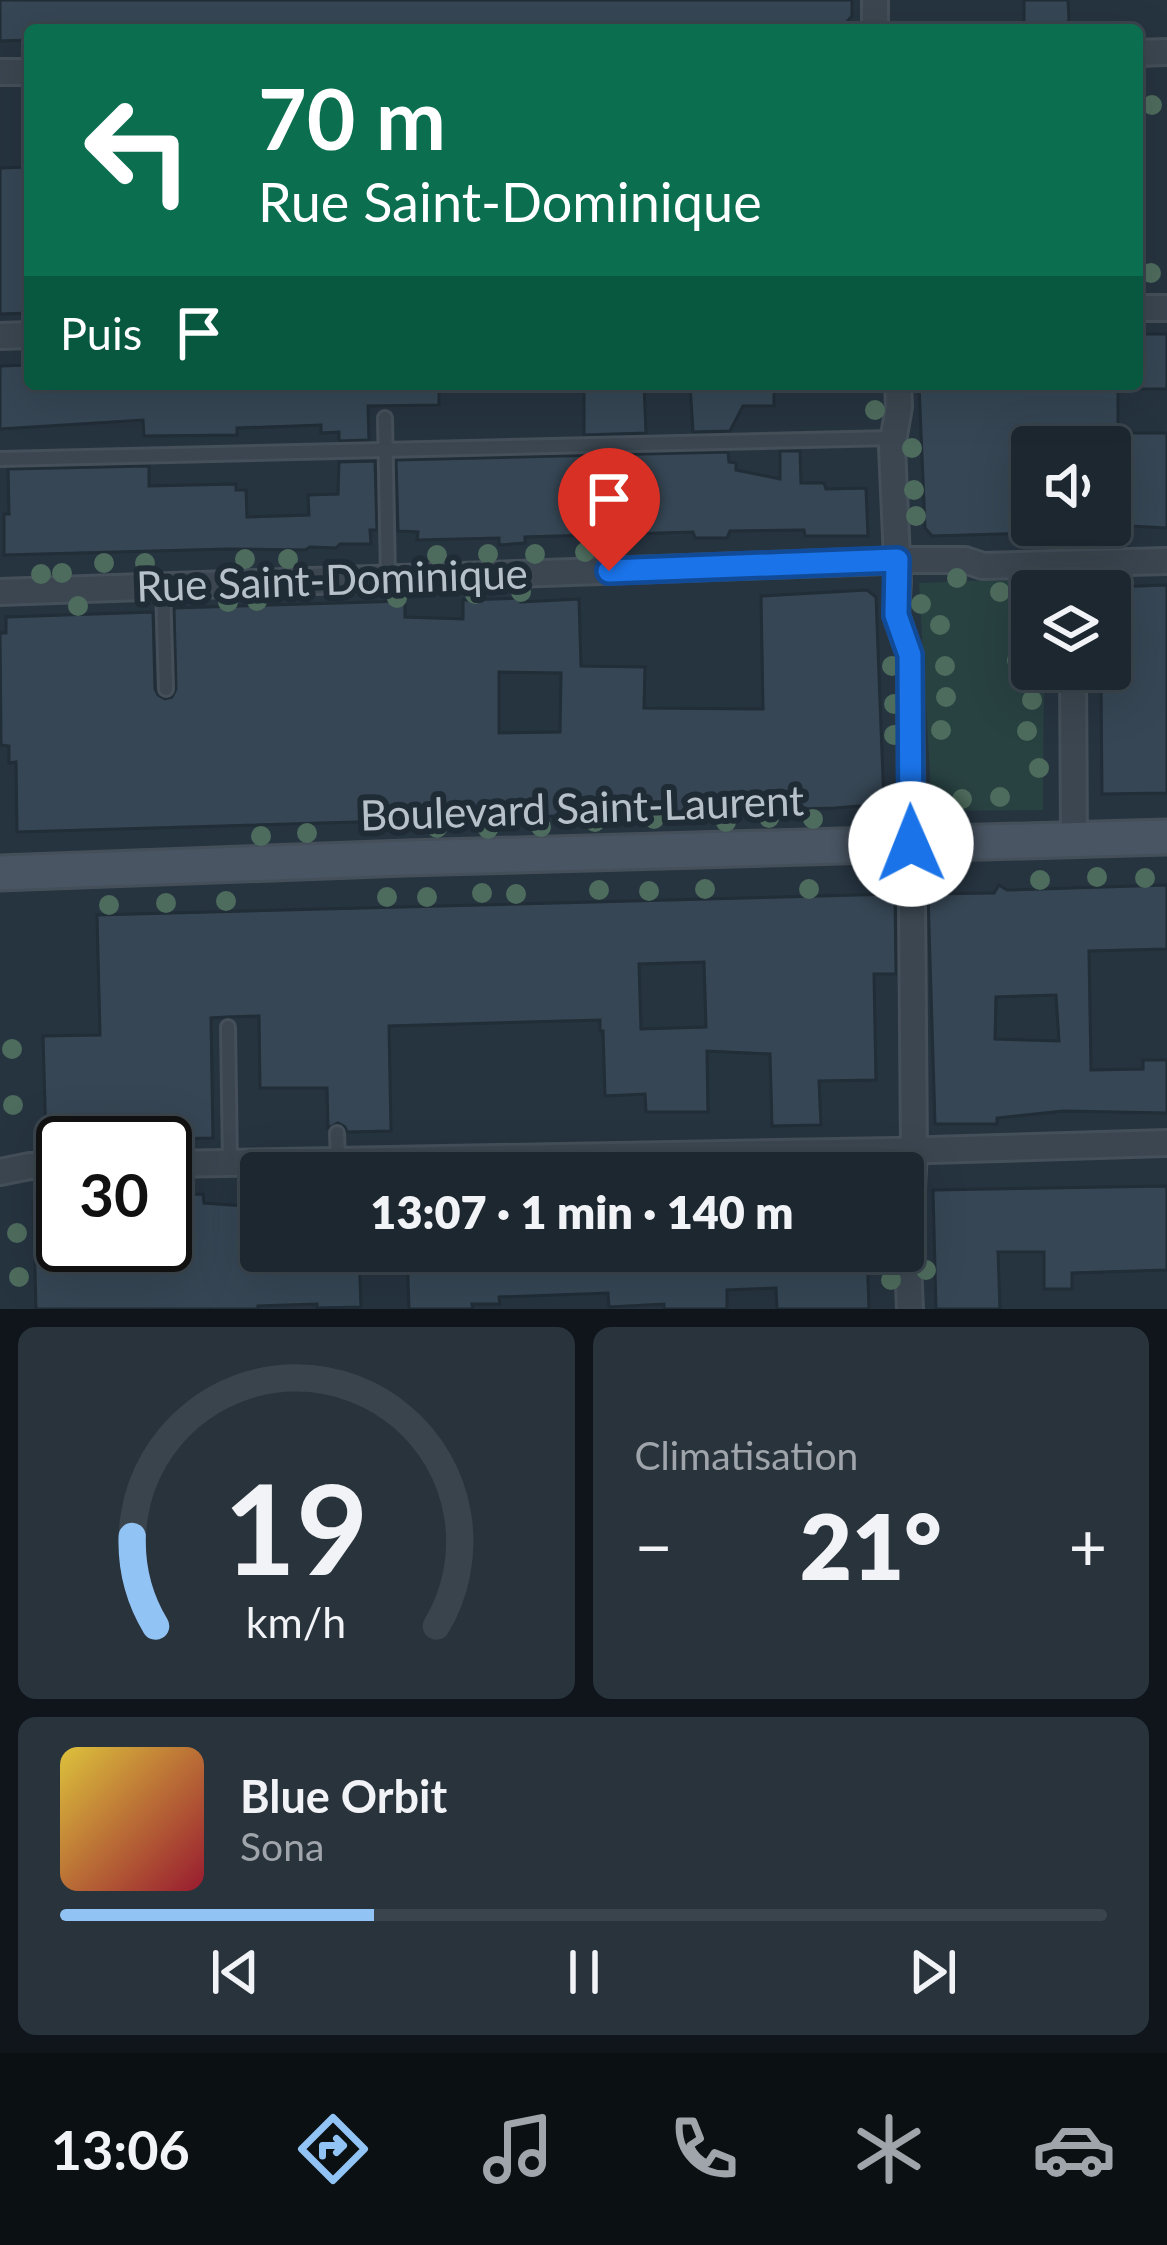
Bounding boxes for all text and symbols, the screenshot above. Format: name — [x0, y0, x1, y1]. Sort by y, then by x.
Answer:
text: 70 m — [258, 67, 446, 168]
icon: left — [60, 72, 216, 228]
text: Rue Saint-Dominique — [258, 169, 762, 234]
icon: arrive — [166, 300, 232, 366]
text: Puis — [60, 306, 142, 360]
map controls — [1011, 426, 1131, 690]
button: sound — [1011, 426, 1131, 546]
pin — [558, 448, 660, 571]
icon: arrive — [576, 466, 642, 532]
street label: Rue Saint-Dominique — [135, 547, 529, 611]
button: layers — [1011, 570, 1131, 690]
street label: Boulevard Saint-Laurent — [359, 774, 805, 840]
position arrow — [848, 781, 974, 907]
speed limit sign: 30 — [36, 1116, 192, 1272]
text: 13:07 · 1 min · 140 m — [370, 1185, 794, 1239]
text: Climatisation — [635, 1432, 858, 1478]
text: 19 — [224, 1452, 369, 1602]
text: 21° — [800, 1491, 942, 1599]
text: − — [635, 1506, 673, 1585]
text: + — [1069, 1506, 1107, 1585]
text: km/h — [246, 1596, 346, 1647]
text: Blue Orbit — [240, 1769, 447, 1823]
text: Sona — [240, 1823, 324, 1869]
icon: previous — [202, 1939, 268, 2005]
icon: pause — [551, 1939, 617, 2005]
icon: next — [900, 1939, 966, 2005]
icon: directions — [291, 2107, 375, 2191]
icon: music — [476, 2107, 560, 2191]
icon: phone — [662, 2107, 746, 2191]
icon: climate — [847, 2107, 931, 2191]
icon: car — [1032, 2107, 1116, 2191]
text: 13:06 — [51, 2117, 190, 2182]

